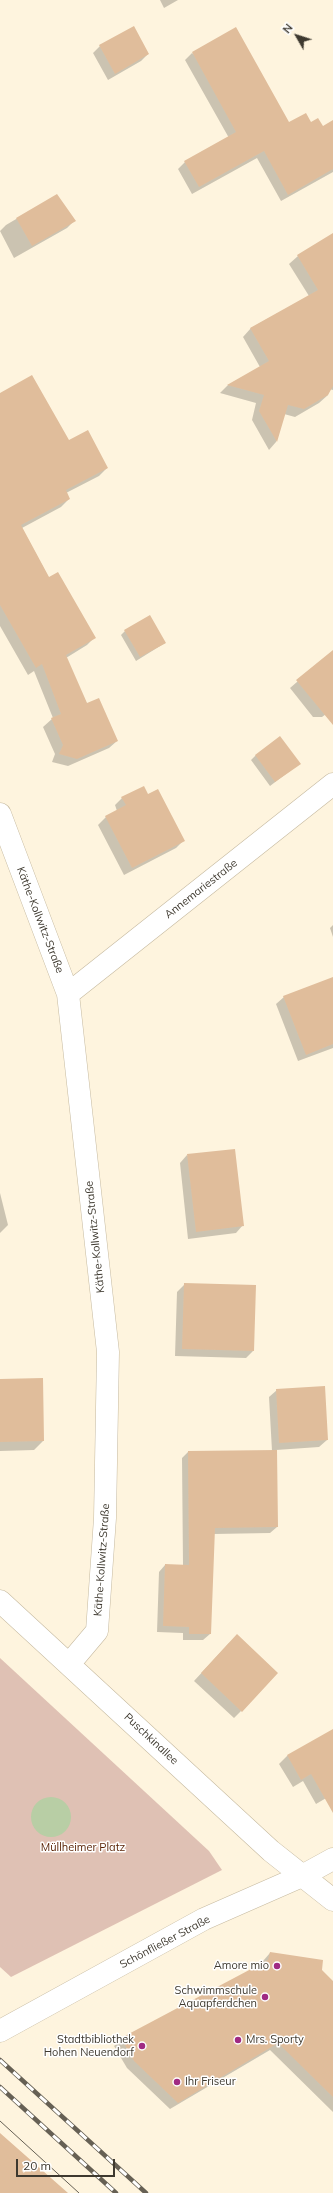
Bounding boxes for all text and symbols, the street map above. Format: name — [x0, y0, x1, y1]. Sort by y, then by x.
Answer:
north arrow — [277, 16, 317, 56]
text: N — [280, 21, 296, 36]
street label: Annemariestraße — [162, 857, 240, 921]
street label: Käthe-Kollwitz-Straße — [14, 865, 66, 975]
street label: Käthe-Kollwitz-Straße — [83, 1180, 107, 1294]
street label: Käthe-Kollwitz-Straße — [91, 1503, 113, 1617]
street label: Puschkinallee — [121, 1711, 181, 1767]
park label: Müllheimer Platz — [41, 1841, 125, 1855]
street label: Schönfließer Straße — [118, 1913, 212, 1971]
place label: Amore mio — [214, 1959, 269, 1973]
marker: Amore mio — [272, 1961, 282, 1971]
place label: Schwimmschule Aquapferdchen — [175, 1984, 257, 2010]
marker: Schwimmschule Aquapferdchen — [260, 1992, 270, 2002]
place label: Stadtbibliothek Hohen Neuendorf — [44, 2033, 134, 2059]
place label: Mrs. Sporty — [246, 2033, 304, 2047]
marker: Mrs. Sporty — [233, 2035, 243, 2045]
marker: Stadtbibliothek Hohen Neuendorf — [137, 2041, 147, 2051]
place label: Ihr Friseur — [185, 2075, 236, 2089]
marker: Ihr Friseur — [172, 2077, 182, 2087]
scale bar — [18, 2151, 117, 2177]
text: 20 m — [23, 2158, 51, 2173]

